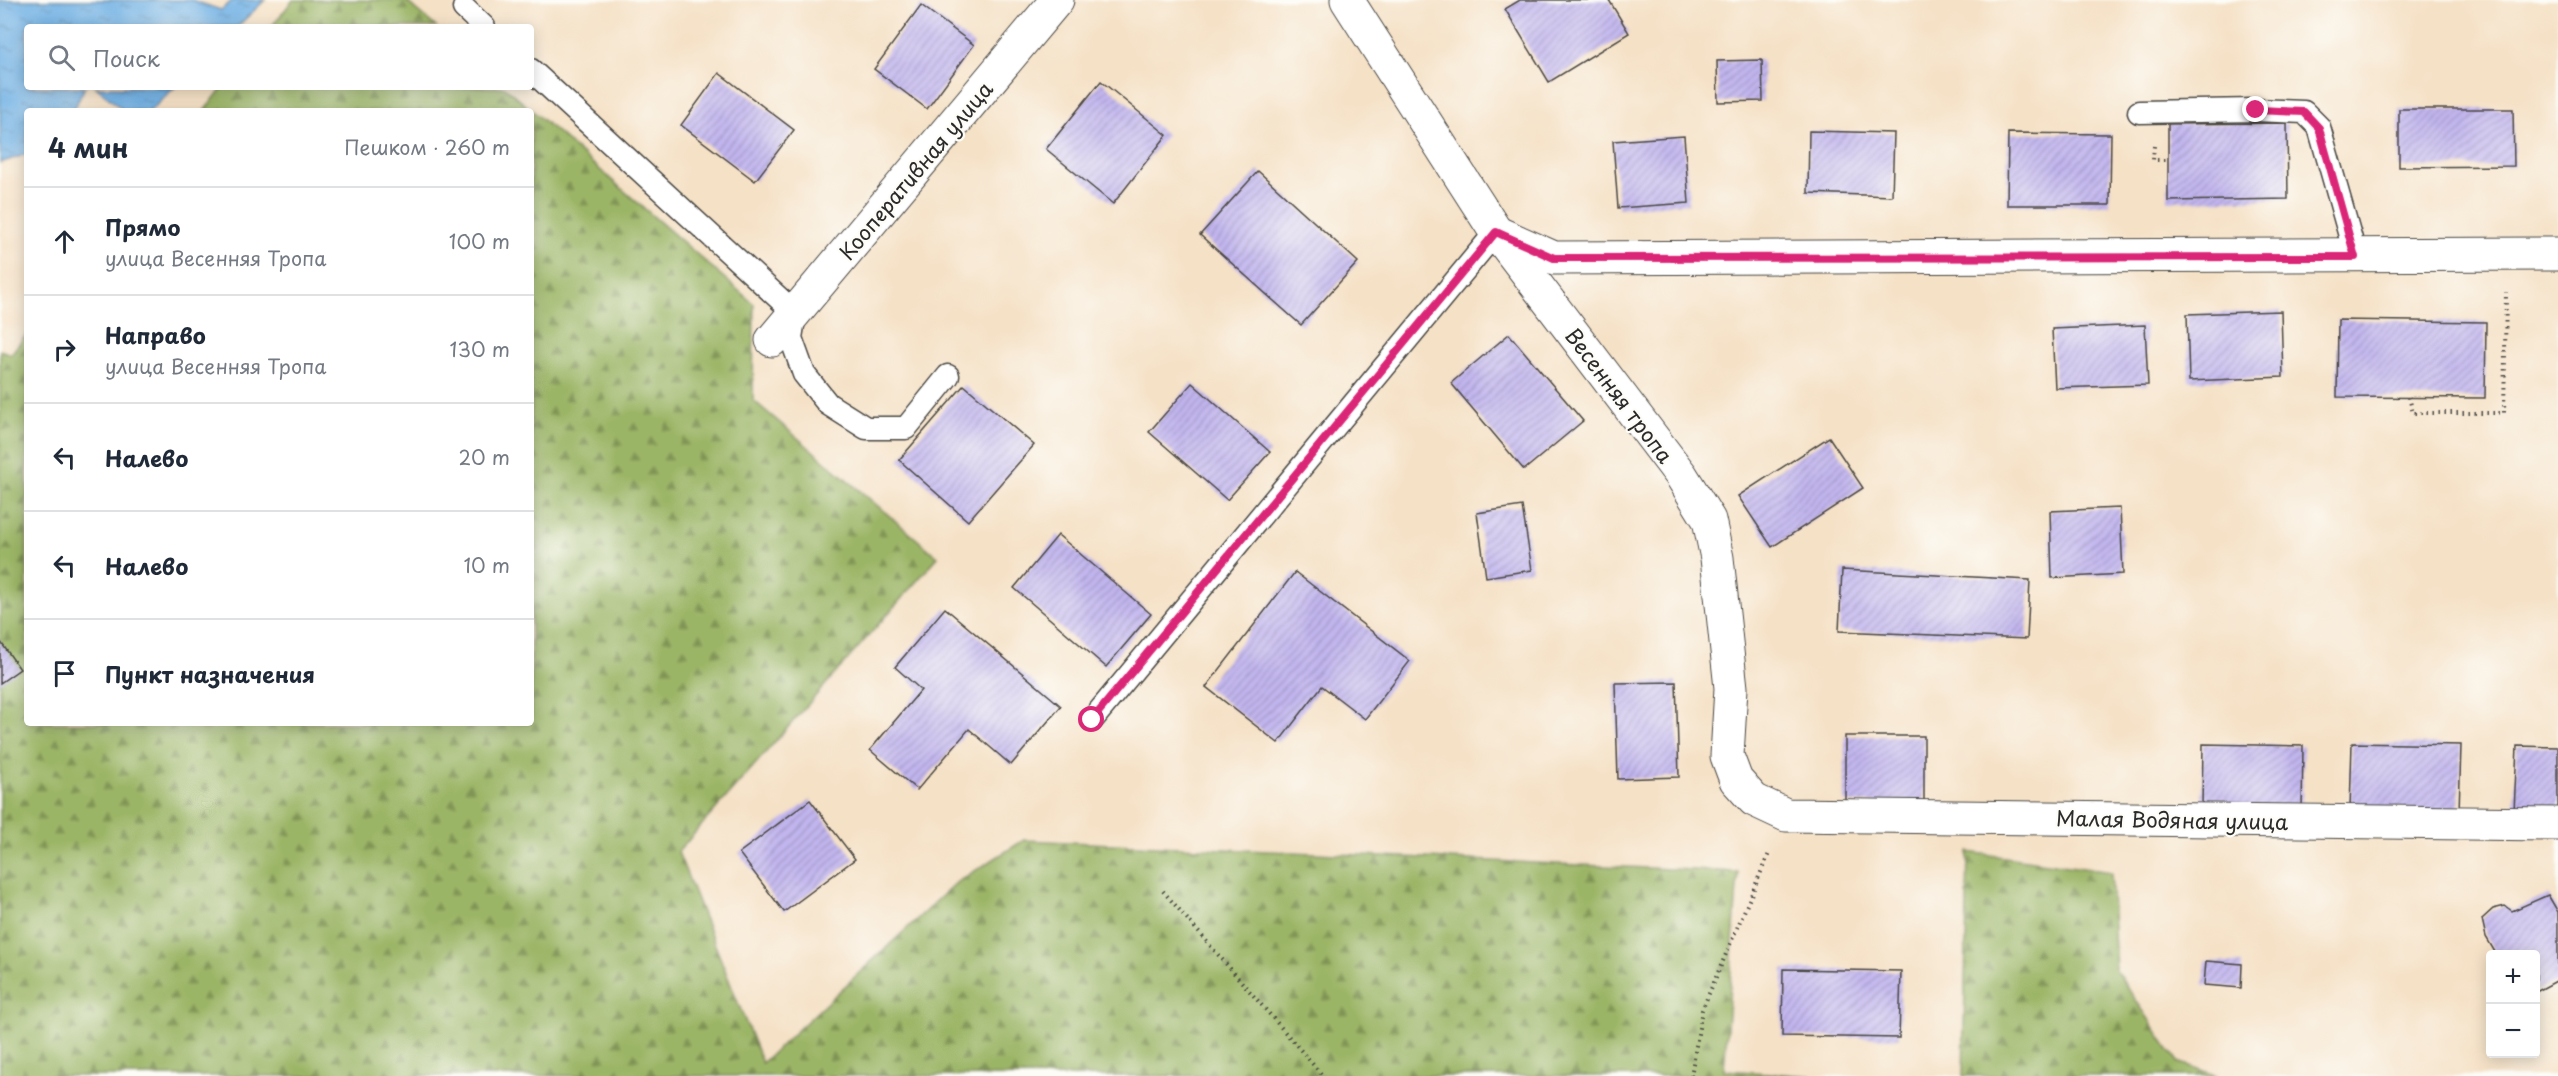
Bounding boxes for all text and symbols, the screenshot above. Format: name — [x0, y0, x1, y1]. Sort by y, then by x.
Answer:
search box — [24, 24, 534, 90]
icon: search — [45, 41, 78, 74]
text: Поиск — [93, 41, 160, 74]
street label: Кооперативная улица — [830, 73, 1000, 267]
route end — [2242, 96, 2268, 122]
text: 4 мин — [48, 128, 129, 167]
text: Пешком · 260 m — [344, 132, 510, 162]
text: Прямо — [105, 210, 180, 243]
icon: ahead — [48, 225, 81, 258]
text: 100 m — [449, 226, 510, 256]
text: улица Весенняя Тропа — [105, 243, 327, 273]
text: Направо — [105, 318, 206, 351]
street label: Весенняя тропа — [1558, 321, 1682, 470]
icon: right — [48, 333, 81, 366]
text: 130 m — [450, 334, 510, 364]
text: улица Весенняя Тропа — [105, 351, 327, 381]
icon: left — [48, 441, 81, 474]
text: Налево — [105, 441, 188, 474]
text: 20 m — [458, 442, 510, 472]
icon: left — [48, 549, 81, 582]
text: Налево — [105, 549, 188, 582]
text: 10 m — [463, 550, 510, 580]
icon: arrive — [48, 657, 81, 690]
text: Пункт назначения — [105, 657, 315, 690]
route start — [1078, 706, 1104, 732]
street label: Малая Водяная улица — [2056, 801, 2289, 837]
map controls — [2486, 950, 2540, 1058]
button: + — [2486, 950, 2540, 1004]
button: − — [2486, 1004, 2540, 1058]

